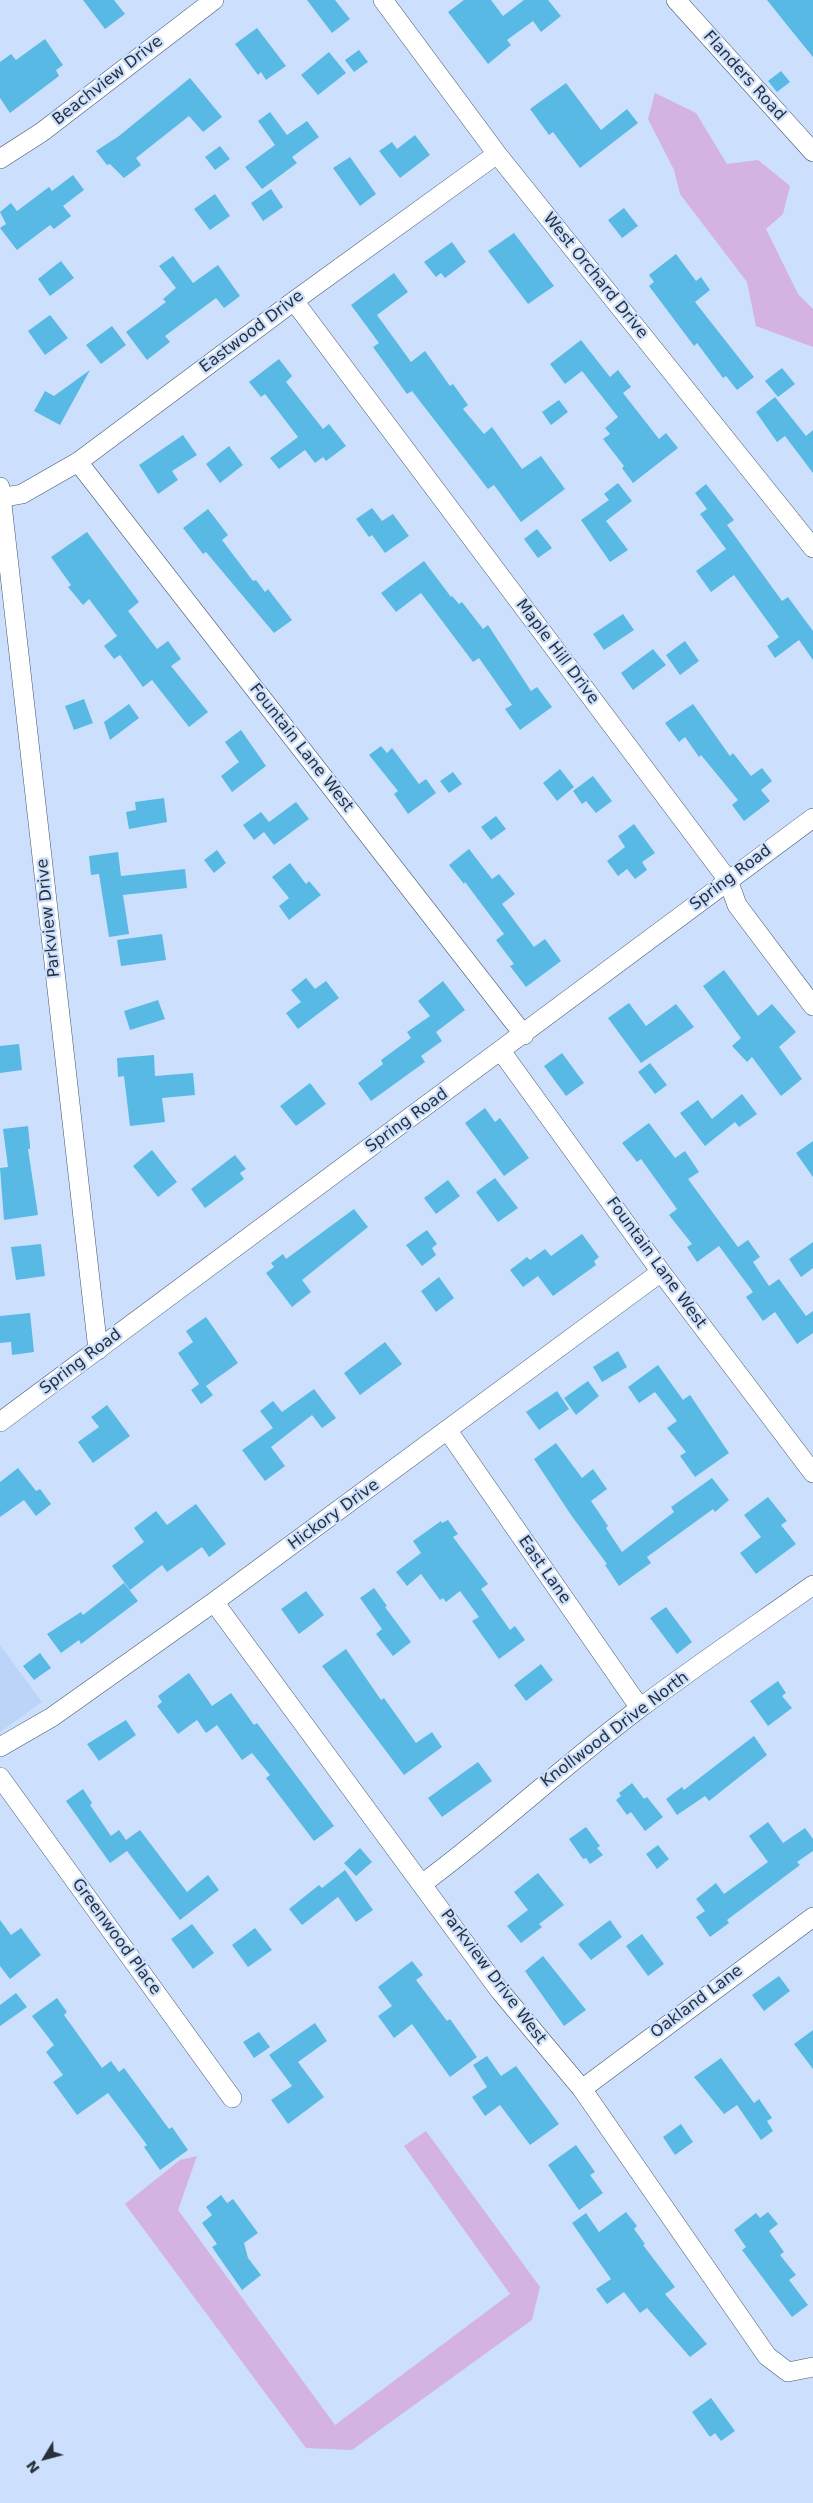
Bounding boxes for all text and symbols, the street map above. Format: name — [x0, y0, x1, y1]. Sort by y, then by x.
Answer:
street label: Flanders Road — [699, 27, 789, 125]
street label: Beachview Drive — [49, 32, 167, 130]
street label: West Orchard Drive — [538, 209, 652, 343]
street label: Eastwood Drive — [196, 287, 308, 377]
street label: Maple Hill Drive — [511, 596, 603, 708]
street label: Fountain Lane West — [245, 680, 357, 816]
street label: Spring Road — [687, 841, 775, 915]
street label: Parkview Drive — [33, 858, 65, 978]
street label: Spring Road — [362, 1085, 452, 1157]
street label: Fountain Lane West — [602, 1194, 710, 1332]
street label: Spring Road — [37, 1325, 125, 1399]
street label: Hickory Drive — [285, 1476, 383, 1554]
street label: East Lane — [514, 1532, 574, 1608]
street label: Knollwood Drive North — [537, 1668, 693, 1792]
street label: Greenwood Place — [67, 1875, 165, 1999]
street label: Parkview Drive West — [436, 1906, 550, 2048]
street label: Oakland Lane — [647, 1961, 747, 2043]
north arrow — [20, 2433, 70, 2483]
text: N — [23, 2458, 43, 2477]

